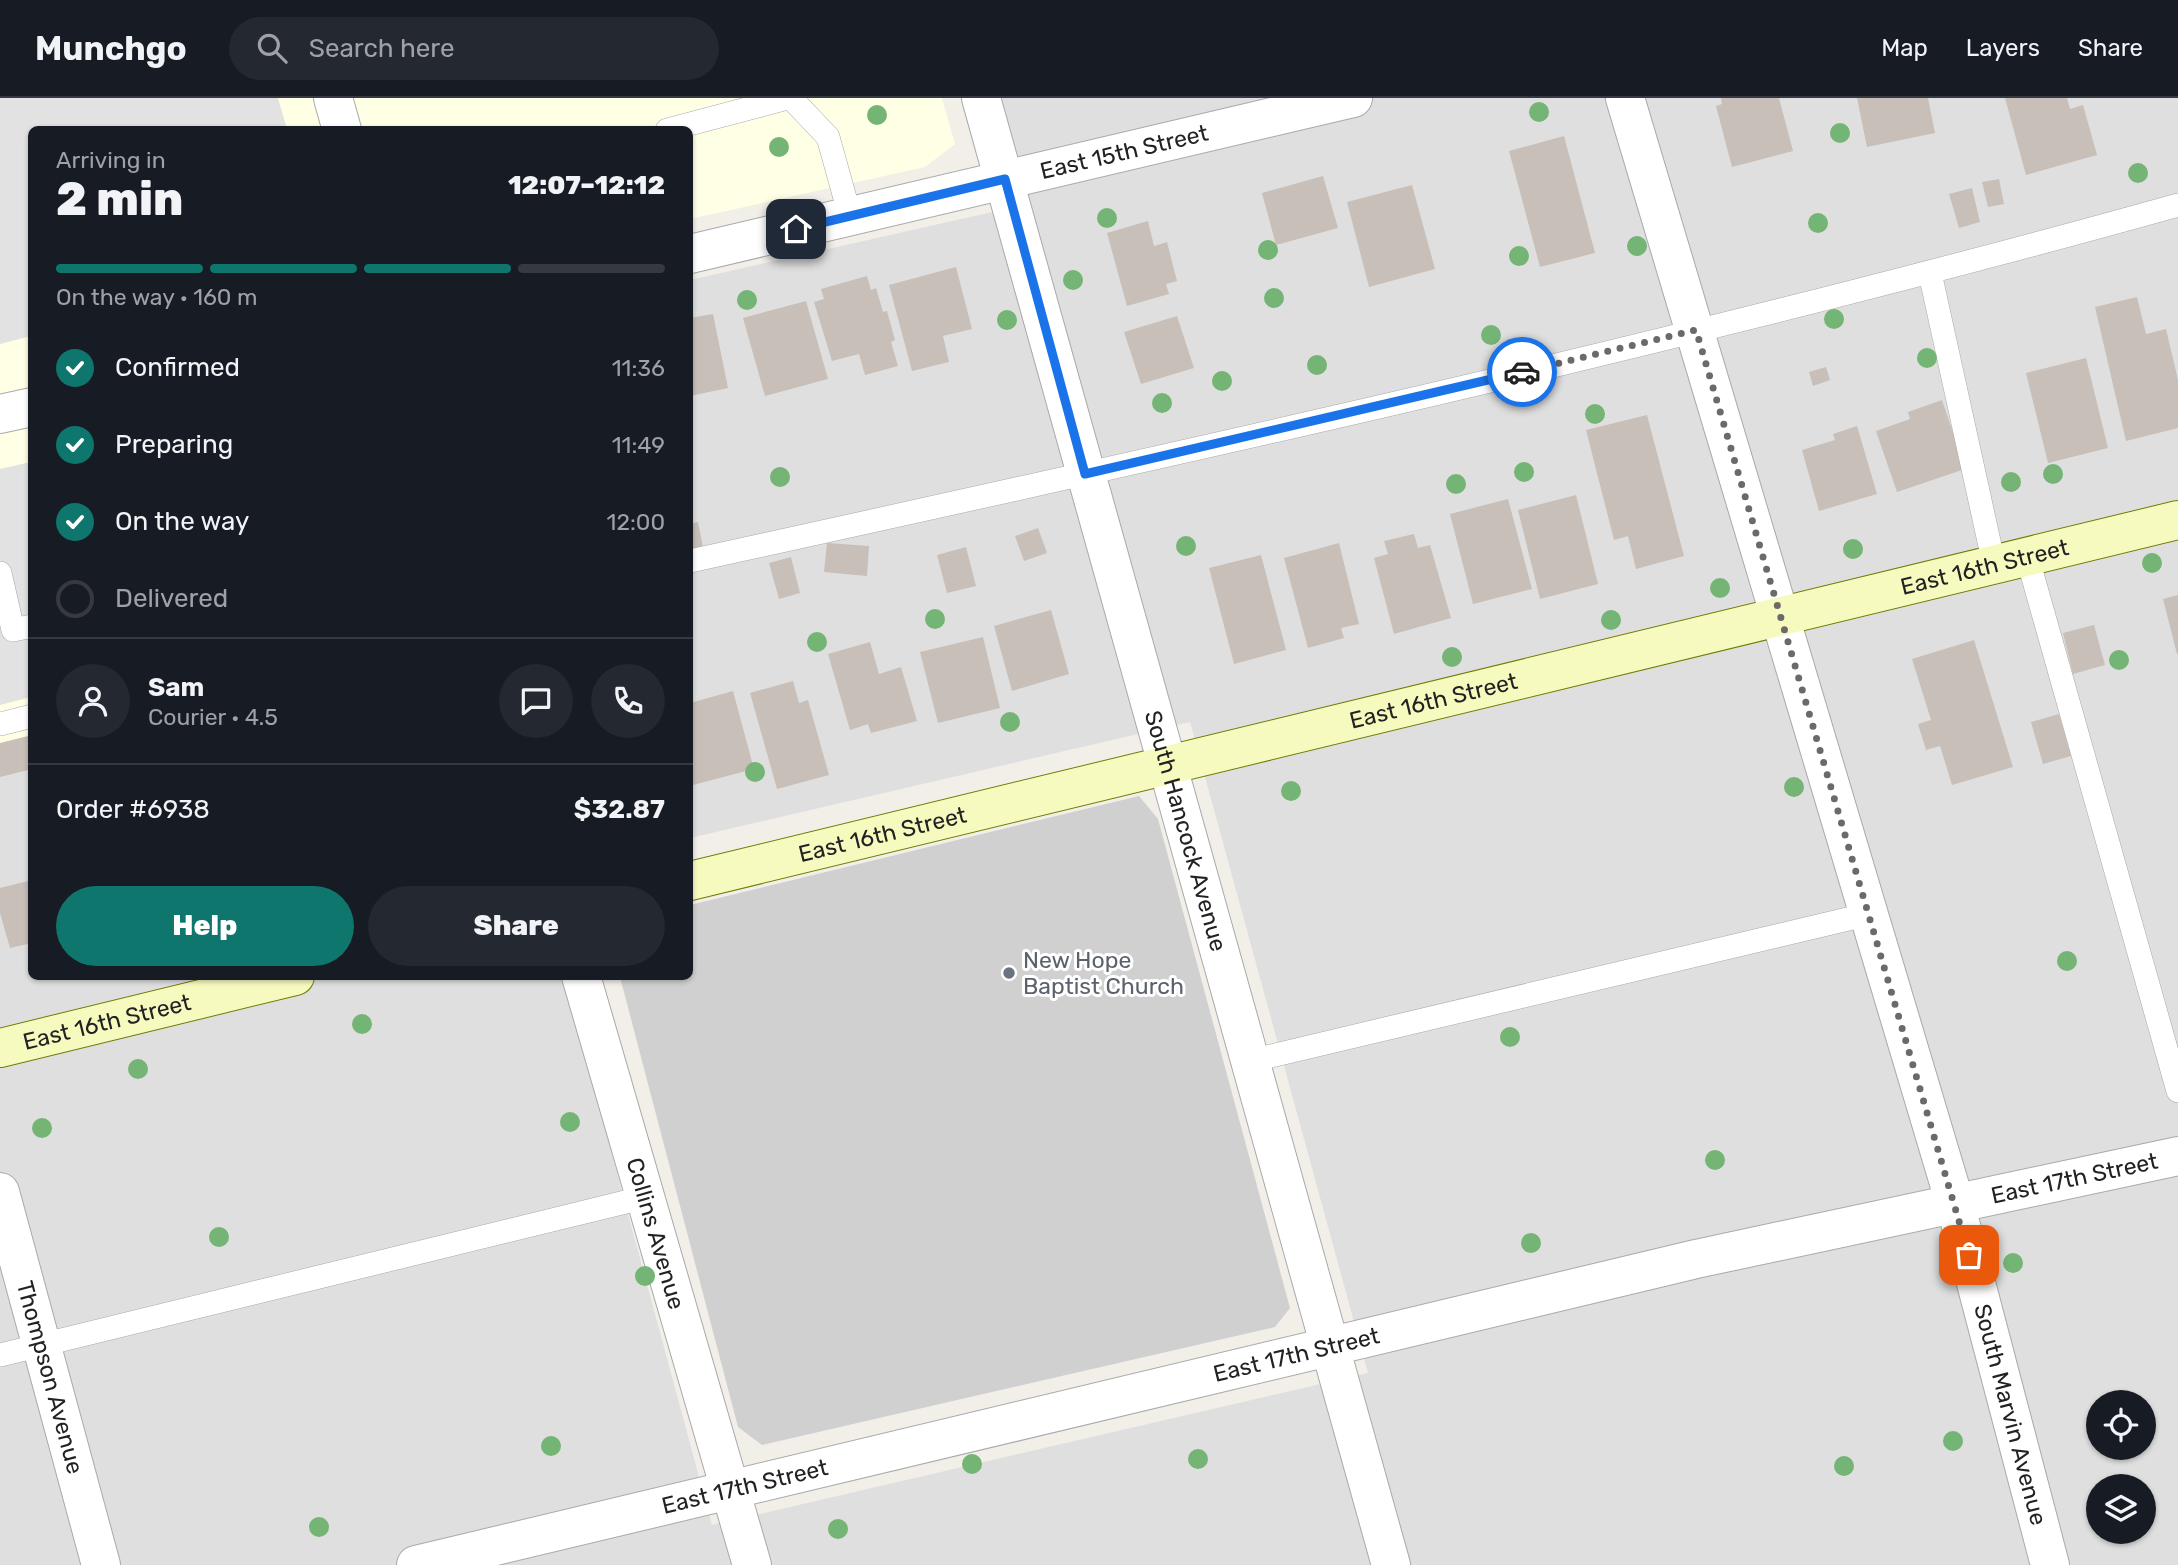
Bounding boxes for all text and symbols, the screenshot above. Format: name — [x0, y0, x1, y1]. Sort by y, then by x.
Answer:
search box — [229, 17, 719, 80]
text: Munchgo — [35, 29, 187, 68]
icon: search — [253, 29, 291, 67]
text: Search here — [309, 33, 455, 64]
text: Map — [1881, 34, 1928, 62]
text: Layers — [1966, 34, 2040, 62]
text: Share — [2078, 34, 2143, 62]
street label: East 15th Street — [1037, 119, 1211, 185]
text: Arriving in — [56, 146, 166, 174]
text: 12:07–12:12 — [508, 170, 665, 201]
text: 2 min — [56, 172, 183, 227]
pin — [766, 199, 826, 259]
icon: home — [777, 210, 815, 248]
text: On the way · 160 m — [56, 283, 258, 311]
courier — [1487, 337, 1557, 407]
icon: check — [56, 349, 94, 387]
text: Confirmed — [115, 352, 240, 383]
icon: car — [1503, 353, 1541, 391]
text: 11:36 — [612, 354, 665, 382]
icon: check — [56, 426, 94, 464]
text: Preparing — [115, 429, 233, 460]
text: 11:49 — [612, 431, 665, 459]
icon: check — [56, 503, 94, 541]
text: On the way — [115, 506, 249, 537]
text: 12:00 — [607, 508, 665, 536]
street label: East 16th Street — [1898, 533, 2071, 601]
text: Delivered — [115, 583, 228, 614]
button: person — [56, 664, 130, 738]
button: chat — [499, 664, 573, 738]
button: phone — [591, 664, 665, 738]
street label: East 16th Street — [1347, 667, 1520, 735]
text: Sam — [148, 672, 204, 703]
text: Courier · 4.5 — [148, 703, 278, 731]
street label: South Hancock Avenue — [1139, 707, 1233, 955]
text: Order #6938 — [56, 794, 210, 825]
text: $32.87 — [574, 794, 665, 825]
street label: East 16th Street — [796, 800, 969, 868]
button: Help — [56, 886, 354, 966]
button: Share — [368, 886, 665, 966]
place label: New Hope Baptist Church — [1023, 946, 1184, 1000]
marker: New Hope Baptist Church — [1001, 965, 1017, 981]
street label: East 16th Street — [20, 988, 194, 1056]
street label: East 17th Street — [1988, 1147, 2160, 1210]
street label: Collins Avenue — [620, 1154, 691, 1312]
pin — [1939, 1225, 1999, 1285]
icon: bag — [1950, 1236, 1988, 1274]
street label: Thompson Avenue — [11, 1278, 90, 1477]
street label: South Marvin Avenue — [1968, 1301, 2053, 1528]
street label: East 17th Street — [1210, 1321, 1382, 1388]
map controls — [2086, 1390, 2156, 1544]
button: locate — [2086, 1390, 2156, 1460]
street label: East 17th Street — [659, 1453, 831, 1520]
button: layers — [2086, 1474, 2156, 1544]

